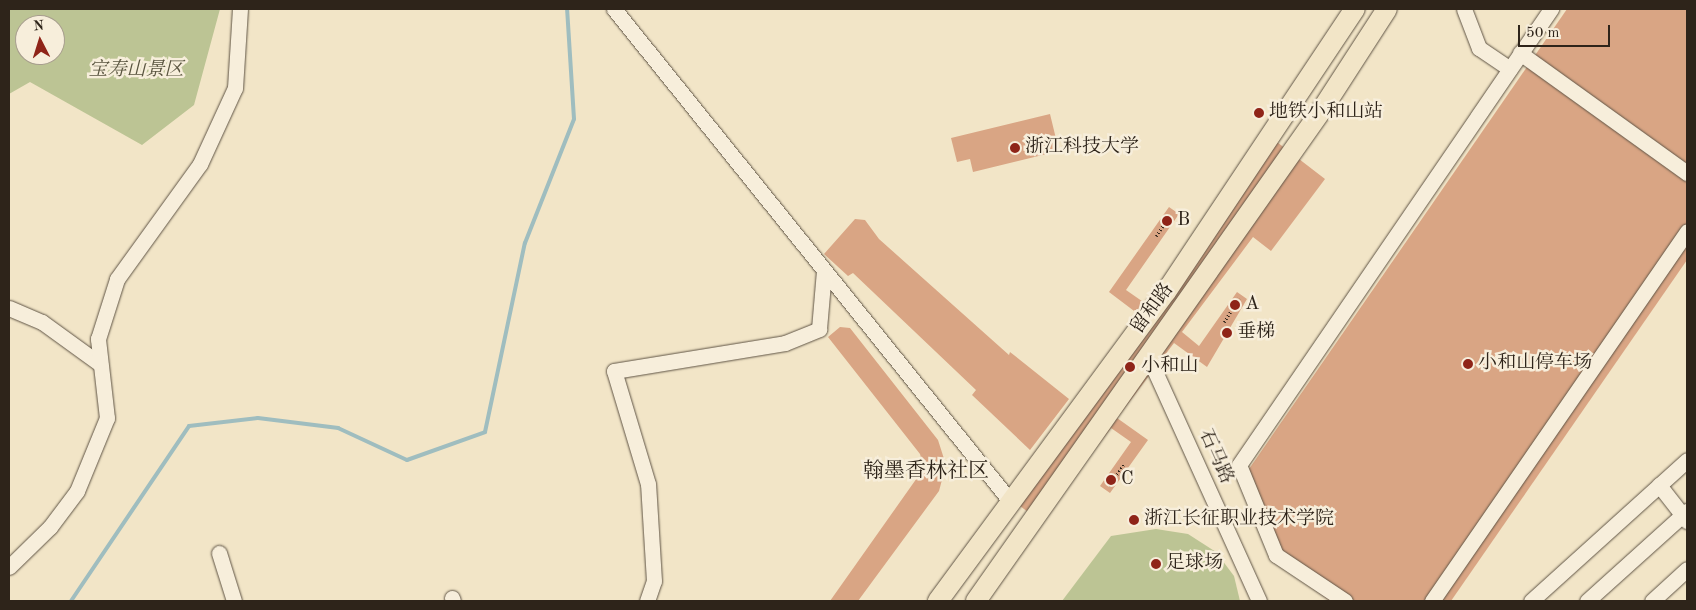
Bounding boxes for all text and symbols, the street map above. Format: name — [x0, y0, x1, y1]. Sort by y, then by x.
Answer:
north arrow — [15, 15, 65, 65]
scale bar — [1521, 15, 1614, 47]
text: N — [33, 19, 45, 33]
text: 50 m — [1526, 26, 1560, 41]
park label: 宝寿山景区 — [89, 60, 183, 82]
place label: 地铁小和山站 — [1269, 102, 1383, 124]
marker: 地铁小和山站 — [1253, 107, 1265, 119]
place label: 浙江科技大学 — [1025, 137, 1139, 159]
marker: 浙江科技大学 — [1009, 142, 1021, 154]
place label: B — [1177, 210, 1190, 232]
marker: B — [1161, 215, 1173, 227]
street label: 留和路 — [1127, 279, 1179, 339]
place label: A — [1245, 294, 1260, 316]
marker: A — [1229, 299, 1241, 311]
place label: 垂梯 — [1237, 322, 1275, 344]
marker: 垂梯 — [1221, 327, 1233, 339]
place label: 小和山停车场 — [1478, 353, 1592, 375]
place label: 小和山 — [1141, 356, 1198, 378]
marker: 小和山停车场 — [1462, 358, 1474, 370]
marker: 小和山 — [1123, 360, 1137, 374]
street label: 石马路 — [1193, 426, 1237, 488]
district label: 翰墨香林社区 — [863, 459, 989, 485]
place label: C — [1121, 469, 1134, 491]
marker: C — [1105, 474, 1117, 486]
place label: 浙江长征职业技术学院 — [1144, 509, 1334, 531]
marker: 浙江长征职业技术学院 — [1128, 514, 1140, 526]
place label: 足球场 — [1166, 553, 1223, 575]
marker: 足球场 — [1150, 558, 1162, 570]

